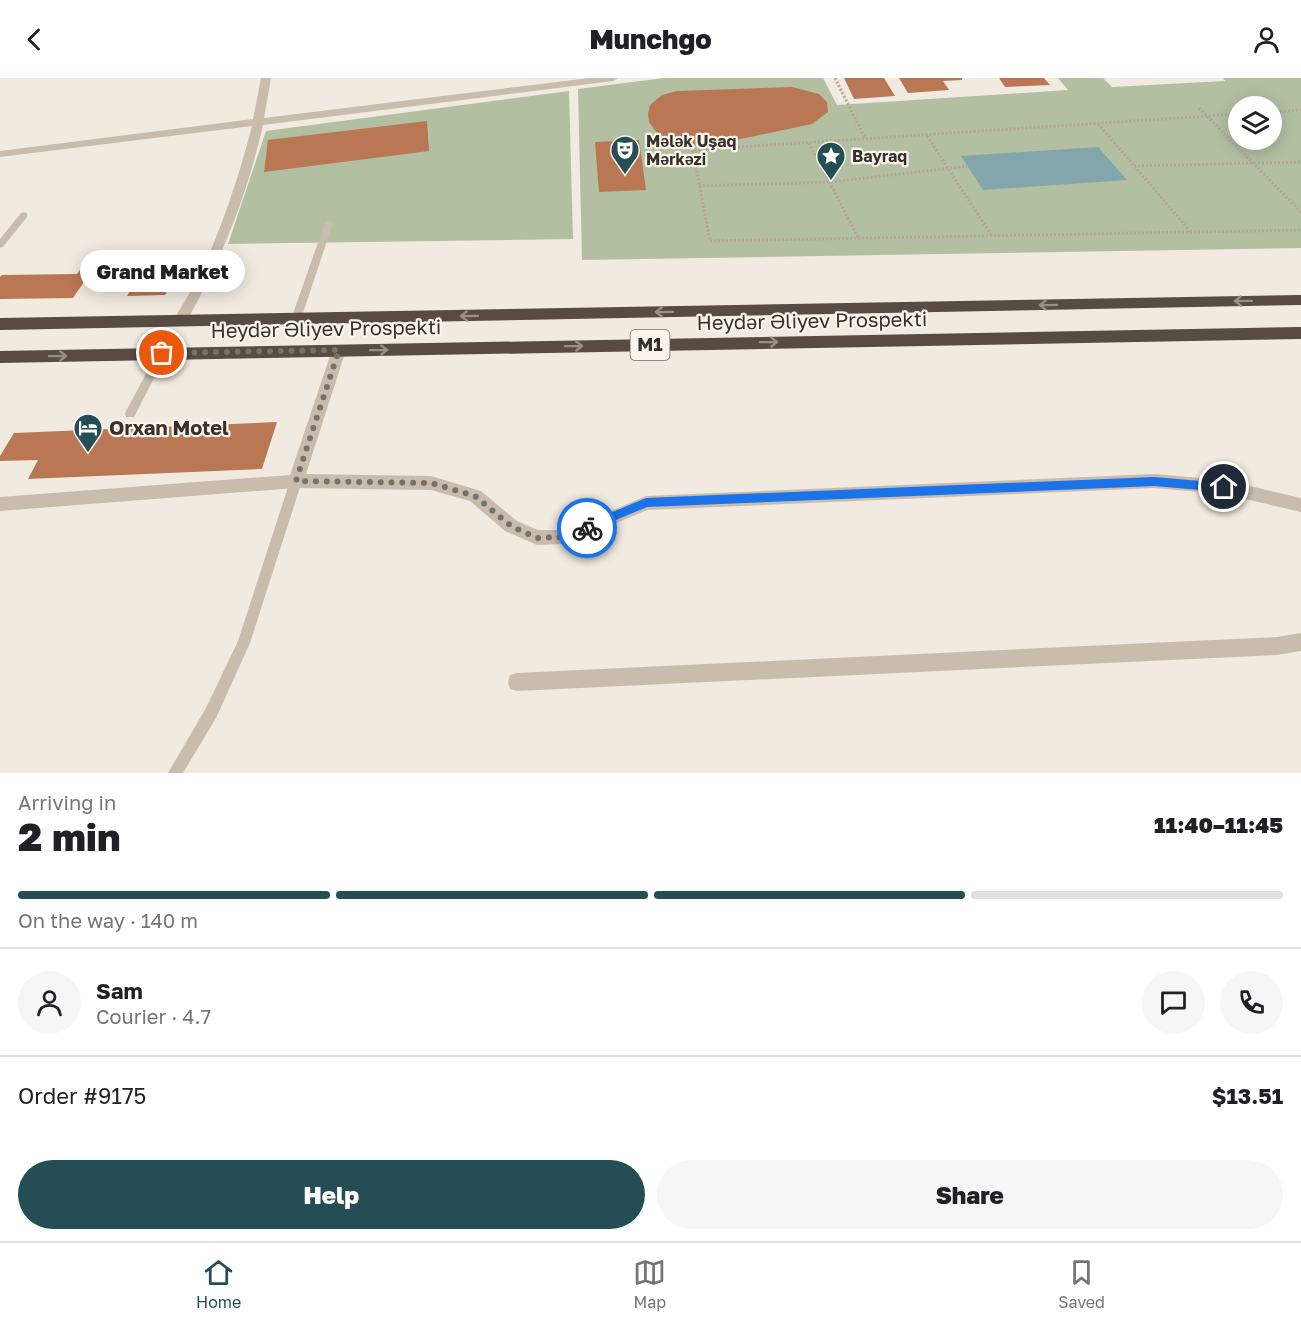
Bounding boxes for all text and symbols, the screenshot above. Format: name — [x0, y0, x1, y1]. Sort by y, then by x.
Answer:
icon: back — [18, 23, 51, 56]
text: Munchgo — [590, 23, 712, 55]
icon: person — [1250, 23, 1283, 56]
map controls — [1228, 96, 1282, 150]
button: layers — [1228, 96, 1282, 150]
place label: Mələk Uşaq Mərkəzi — [646, 131, 737, 169]
theatre icon: Mələk Uşaq Mərkəzi — [609, 134, 641, 176]
place icon: Bayraq — [815, 140, 847, 182]
place label: Bayraq — [852, 146, 907, 166]
callout: Grand Market — [80, 251, 244, 293]
text: Grand Market — [96, 259, 229, 283]
one-way arrow — [1233, 295, 1253, 307]
one-way arrow — [1038, 299, 1058, 311]
one-way arrow — [654, 306, 674, 318]
street label: Heydər Əliyev Prospekti — [696, 306, 928, 334]
one-way arrow — [459, 310, 479, 322]
street label: Heydər Əliyev Prospekti — [210, 314, 442, 342]
pin — [136, 327, 187, 378]
road number: M1 — [630, 330, 670, 360]
icon: bag — [145, 336, 178, 369]
one-way arrow — [759, 337, 779, 348]
one-way arrow — [564, 340, 584, 352]
one-way arrow — [369, 344, 389, 355]
one-way arrow — [48, 350, 68, 361]
hotel icon: Orxan Motel — [72, 412, 104, 454]
place label: Orxan Motel — [109, 415, 229, 439]
pin — [1198, 461, 1249, 512]
icon: home — [1207, 470, 1240, 503]
courier — [557, 498, 617, 558]
icon: bike — [571, 512, 604, 545]
text: Arriving in — [18, 790, 116, 814]
text: 11:40–11:45 — [1154, 811, 1283, 838]
text: 2 min — [18, 813, 121, 860]
text: On the way · 140 m — [18, 908, 198, 932]
button: person — [18, 971, 81, 1034]
button: chat — [1142, 971, 1205, 1034]
button: phone — [1220, 971, 1283, 1034]
text: Sam — [96, 977, 143, 1004]
text: Courier · 4.7 — [96, 1004, 211, 1028]
text: Order #9175 — [18, 1082, 146, 1109]
text: $13.51 — [1212, 1082, 1283, 1109]
button: Help — [18, 1160, 645, 1229]
button: Share — [657, 1160, 1283, 1229]
tab: Home — [196, 1256, 241, 1312]
tab: Map — [633, 1256, 666, 1312]
tab: Saved — [1058, 1256, 1105, 1312]

